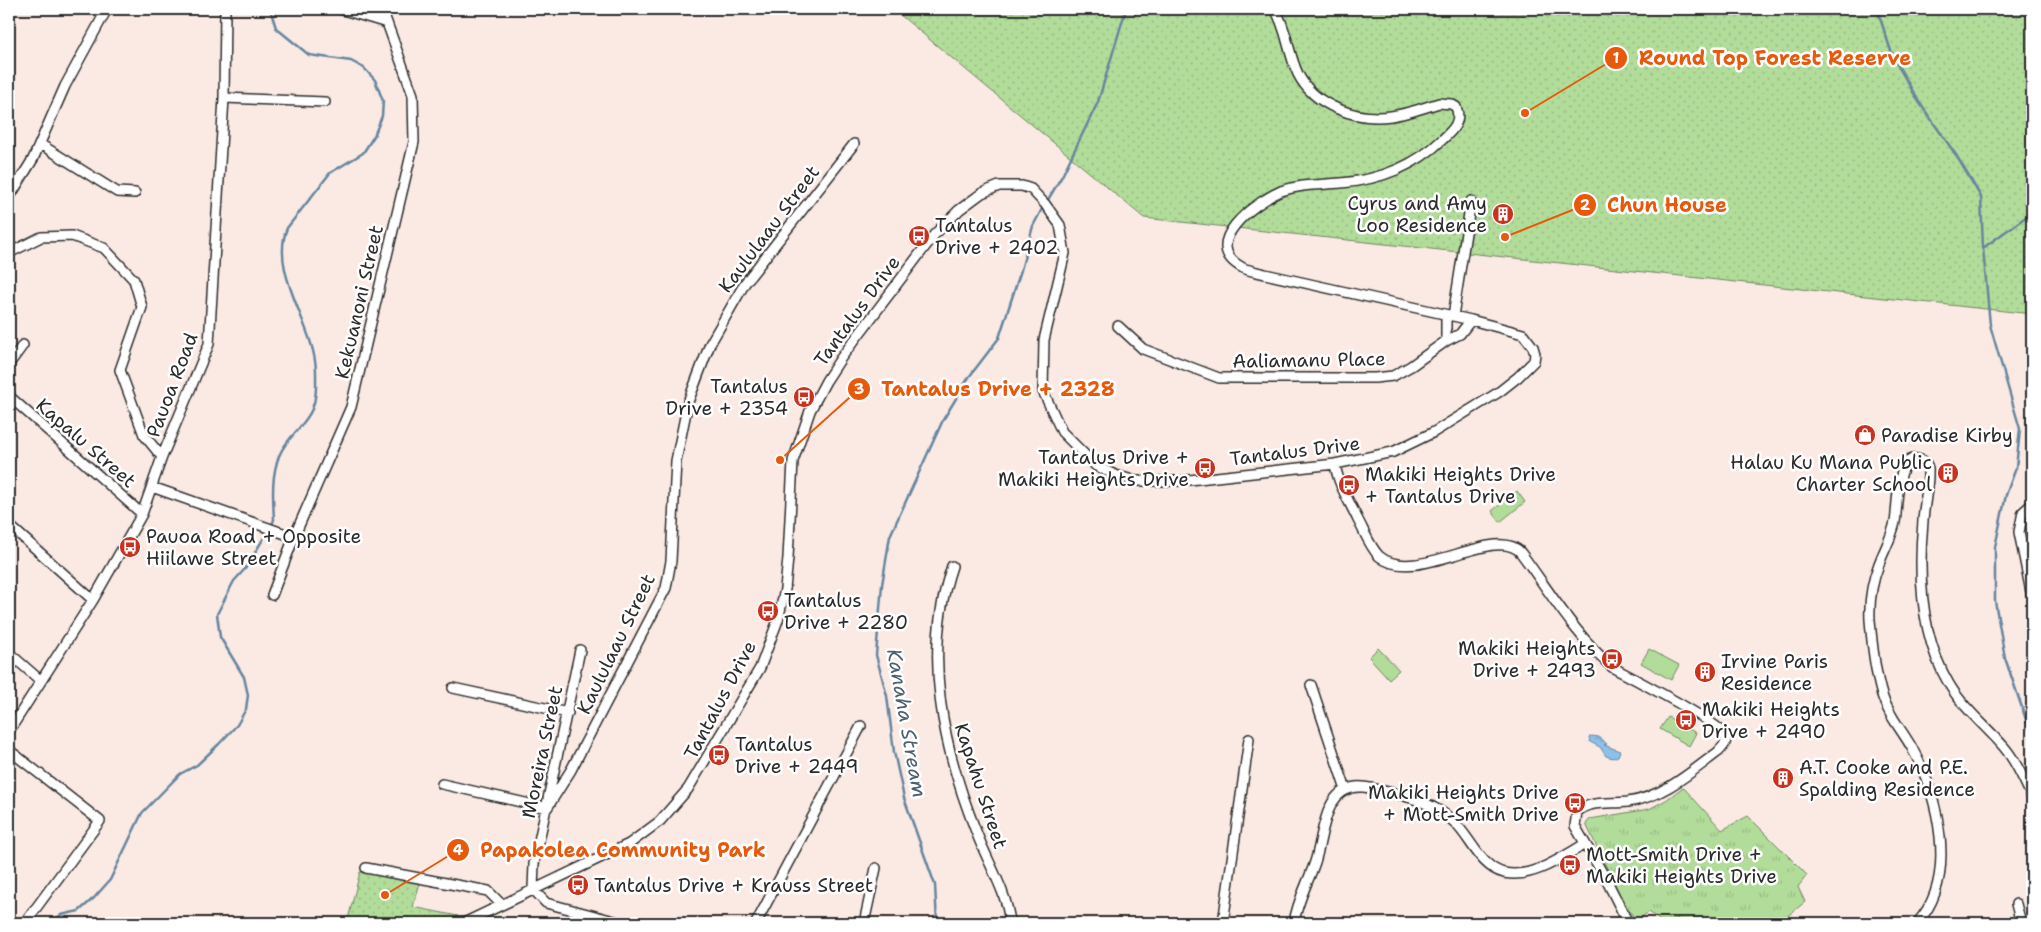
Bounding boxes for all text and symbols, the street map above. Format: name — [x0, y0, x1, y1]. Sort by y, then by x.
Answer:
callout: Round Top Forest Reserve — [1604, 40, 1921, 75]
text: Round Top Forest Reserve — [1639, 45, 1911, 71]
text: 1 — [1613, 48, 1620, 68]
street label: Kaululaau Street — [713, 160, 825, 298]
callout: Chun House — [1572, 188, 1737, 223]
place label: Cyrus and Amy Loo Residence — [1347, 191, 1487, 238]
text: Chun House — [1607, 192, 1727, 218]
text: 2 — [1580, 195, 1591, 215]
building icon: Cyrus and Amy Loo Residence — [1491, 202, 1515, 226]
place label: Tantalus Drive + 2402 — [935, 213, 1059, 260]
street label: Kekuanoni Street — [329, 223, 389, 381]
bus stop icon: Tantalus Drive + 2402 — [907, 224, 931, 248]
street label: Tantalus Drive — [808, 251, 906, 371]
street label: Pauoa Road — [141, 329, 203, 441]
street label: Aaliamanu Place — [1232, 346, 1386, 374]
callout: Tantalus Drive + 2328 — [847, 372, 1125, 407]
place label: Tantalus Drive + 2354 — [666, 374, 788, 421]
text: Tantalus Drive + 2328 — [881, 376, 1115, 402]
text: 3 — [854, 379, 864, 399]
bus stop icon: Tantalus Drive + 2354 — [792, 385, 816, 409]
street label: Kapalu Street — [31, 393, 141, 493]
shop icon: Paradise Kirby — [1853, 423, 1877, 447]
place label: Paradise Kirby — [1881, 423, 2013, 448]
street label: Tantalus Drive — [1229, 431, 1361, 471]
place label: Tantalus Drive + Makiki Heights Drive — [998, 445, 1189, 492]
place label: Halau Ku Mana Public Charter School — [1730, 450, 1932, 497]
bus stop icon: Tantalus Drive + Makiki Heights Drive — [1193, 456, 1217, 480]
building icon: Halau Ku Mana Public Charter School — [1936, 461, 1960, 485]
place label: Makiki Heights Drive + Tantalus Drive — [1365, 462, 1556, 509]
bus stop icon: Makiki Heights Drive + Tantalus Drive — [1337, 473, 1361, 497]
place label: Pauoa Road + Opposite Hiilawe Street — [146, 524, 361, 571]
bus stop icon: Pauoa Road + Opposite Hiilawe Street — [118, 535, 142, 559]
street label: Kaululaau Street — [571, 570, 661, 718]
place label: Tantalus Drive + 2280 — [784, 588, 908, 635]
bus stop icon: Tantalus Drive + 2280 — [756, 599, 780, 623]
street label: Tantalus Drive — [678, 636, 762, 764]
place label: Makiki Heights Drive + 2493 — [1458, 636, 1596, 683]
water label: Kanaha Stream — [881, 646, 933, 800]
bus stop icon: Makiki Heights Drive + 2493 — [1600, 647, 1624, 671]
place label: Irvine Paris Residence — [1721, 649, 1828, 696]
building icon: Irvine Paris Residence — [1693, 660, 1717, 684]
street label: Moreira Street — [516, 684, 568, 820]
place label: Makiki Heights Drive + 2490 — [1702, 697, 1840, 744]
bus stop icon: Makiki Heights Drive + 2490 — [1674, 708, 1698, 732]
street label: Kapahu Street — [949, 720, 1013, 852]
place label: Tantalus Drive + 2449 — [735, 732, 859, 779]
bus stop icon: Tantalus Drive + 2449 — [707, 743, 731, 767]
place label: A.T. Cooke and P.E. Spalding Residence — [1799, 755, 1975, 802]
building icon: A.T. Cooke and P.E. Spalding Residence — [1771, 766, 1795, 790]
place label: Makiki Heights Drive + Mott-Smith Drive — [1368, 780, 1559, 827]
bus stop icon: Makiki Heights Drive + Mott-Smith Drive — [1563, 791, 1587, 815]
callout: Papakolea Community Park — [446, 833, 776, 868]
text: Papakolea Community Park — [480, 837, 766, 863]
text: 4 — [453, 840, 464, 860]
place label: Mott-Smith Drive + Makiki Heights Drive — [1586, 842, 1777, 889]
bus stop icon: Mott-Smith Drive + Makiki Heights Drive — [1558, 853, 1582, 877]
bus stop icon: Tantalus Drive + Krauss Street — [566, 873, 590, 897]
place label: Tantalus Drive + Krauss Street — [594, 873, 873, 898]

